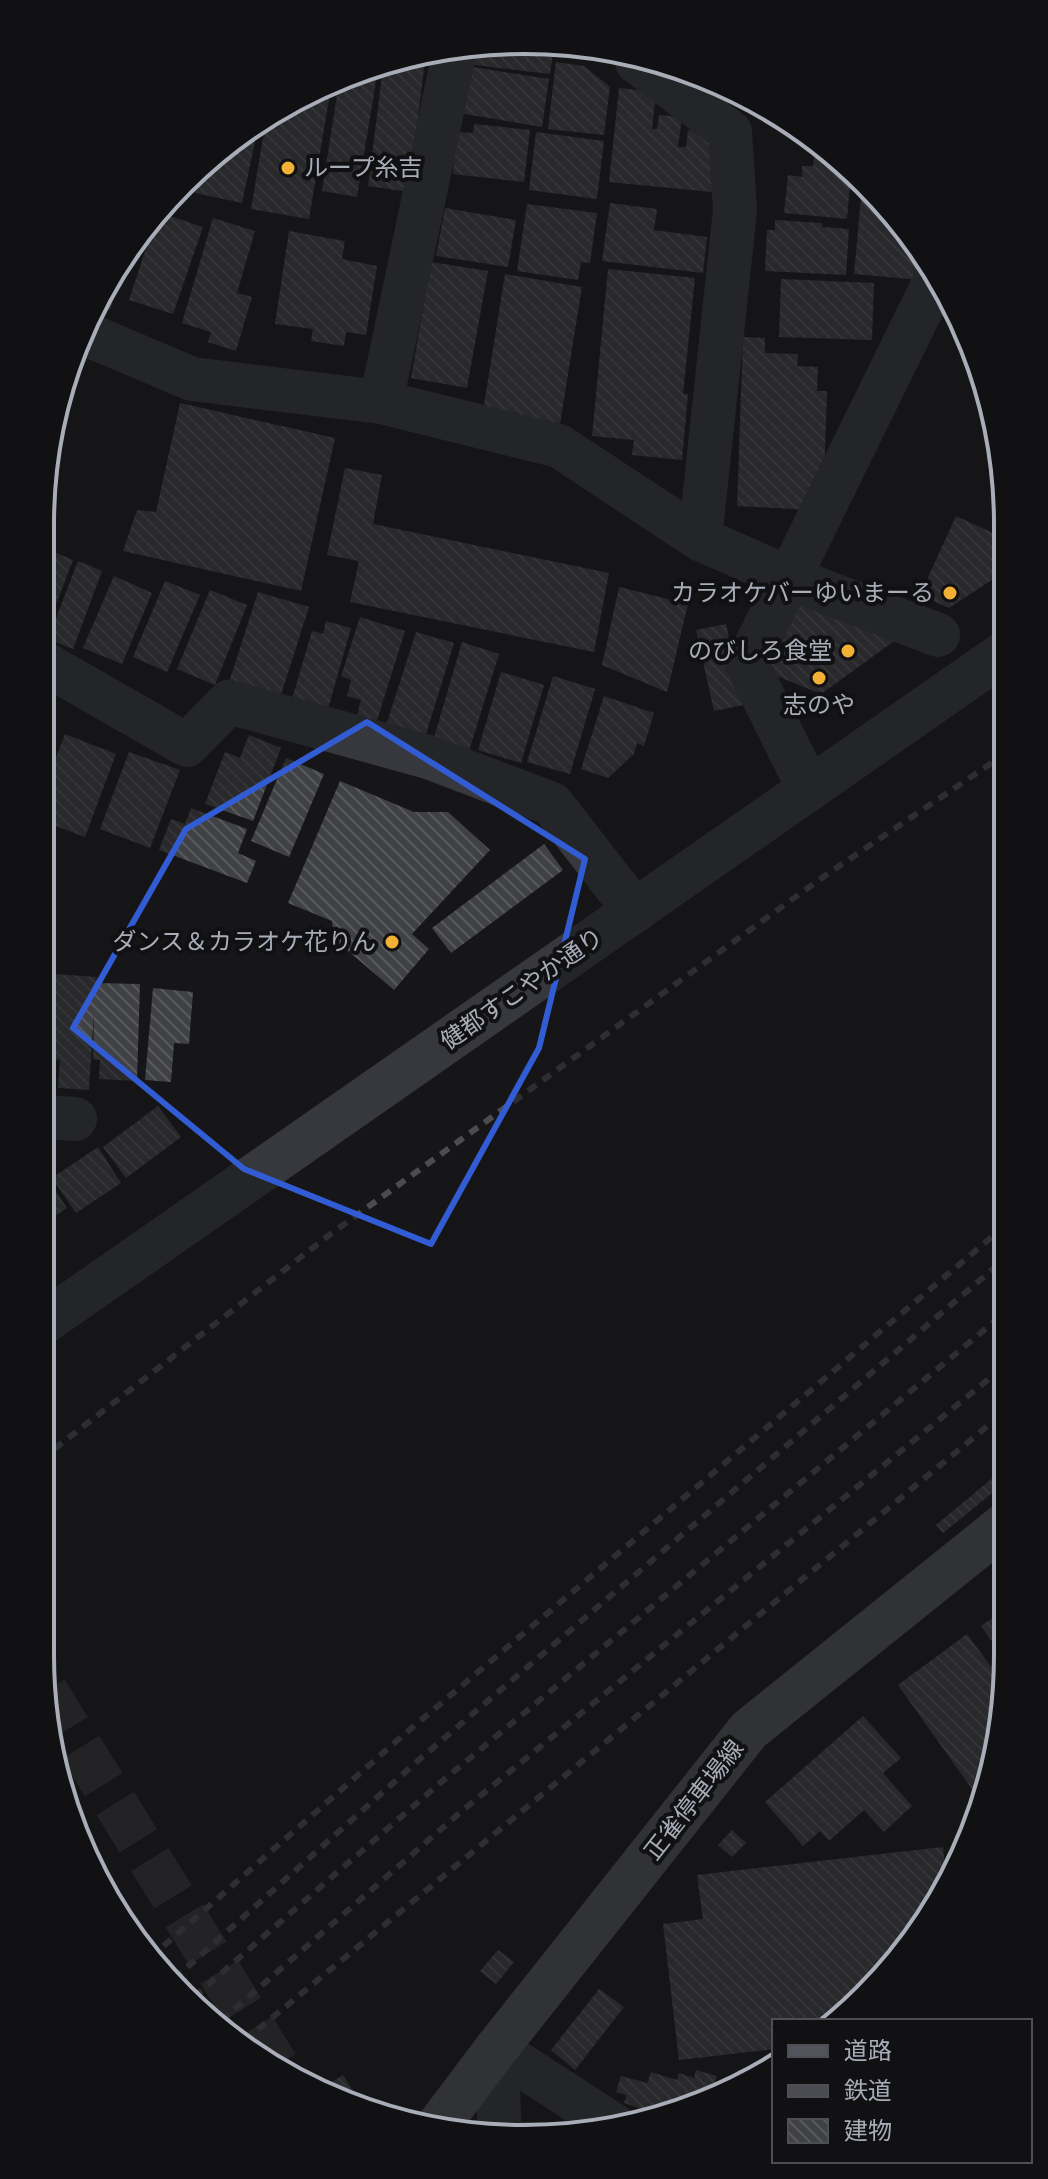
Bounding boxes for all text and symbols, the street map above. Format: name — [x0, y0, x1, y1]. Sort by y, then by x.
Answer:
place label: ループ糸吉 — [304, 152, 423, 181]
marker: ループ糸吉 — [279, 159, 297, 177]
place label: カラオケバーゆいまーる — [671, 577, 934, 606]
marker: カラオケバーゆいまーる — [941, 584, 959, 602]
place label: のびしろ食堂 — [688, 635, 832, 664]
marker: のびしろ食堂 — [839, 642, 857, 660]
marker: 志のや — [810, 669, 828, 687]
place label: 志のや — [783, 689, 855, 718]
street label: 健都すこやか通り — [434, 921, 608, 1055]
place label: ダンス＆カラオケ花りん — [112, 926, 376, 955]
marker: ダンス＆カラオケ花りん — [383, 933, 401, 951]
street label: 正雀停車場線 — [637, 1733, 749, 1865]
legend — [772, 2019, 1032, 2163]
text: 道路 — [844, 2035, 892, 2064]
text: 鉄道 — [844, 2075, 892, 2104]
text: 建物 — [844, 2115, 892, 2144]

